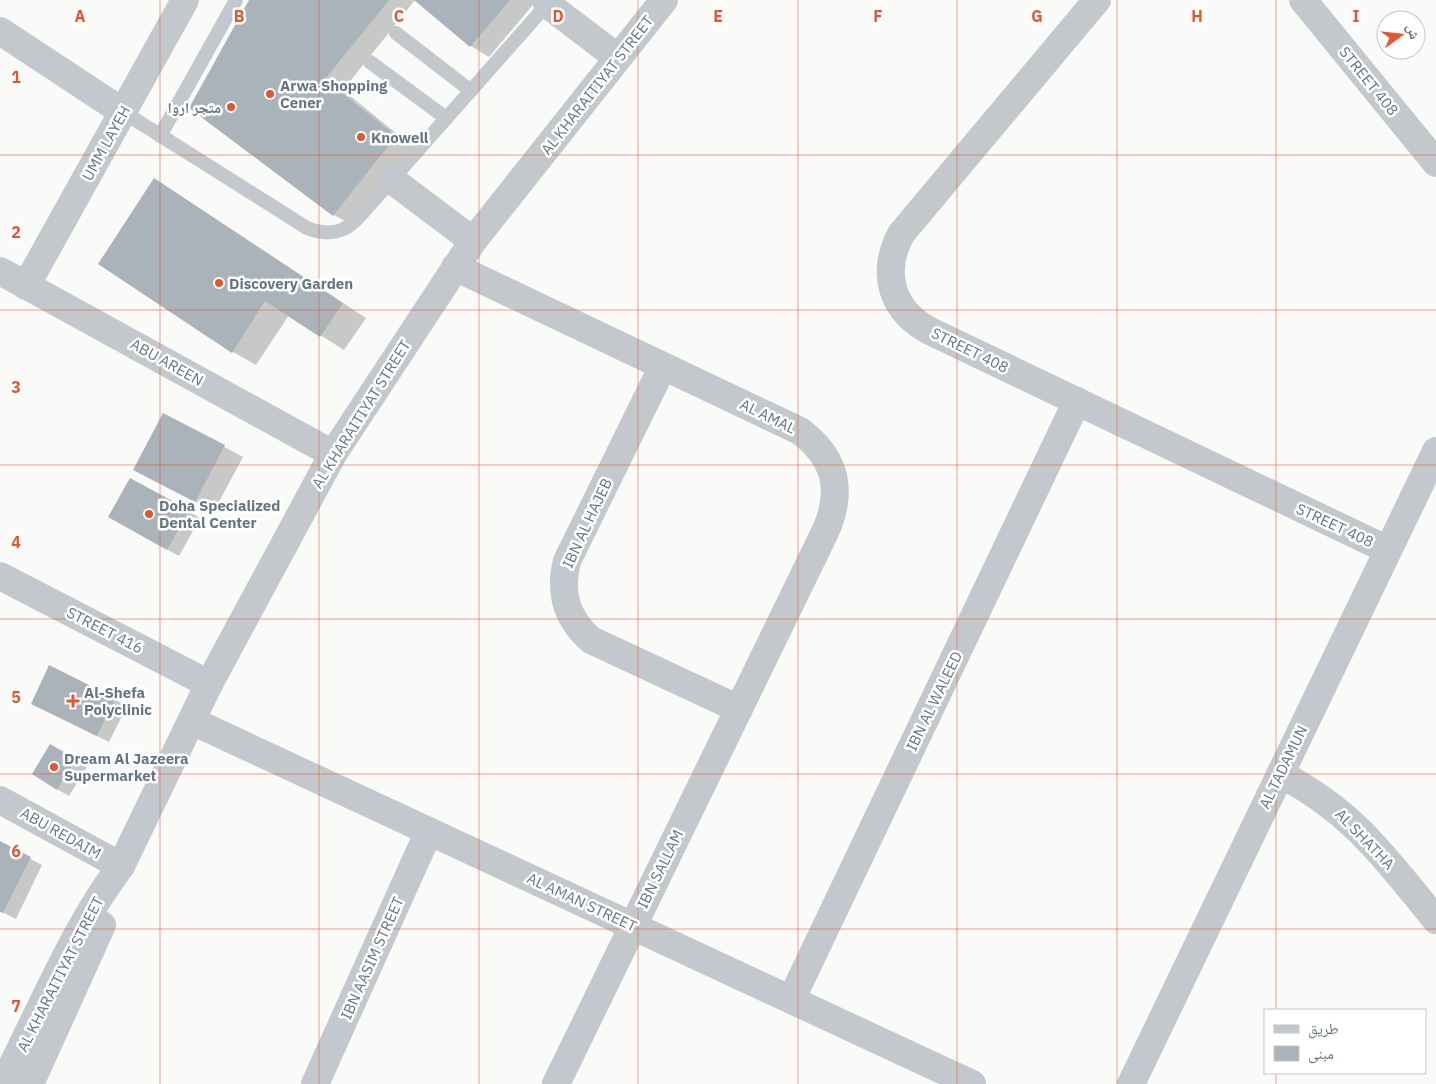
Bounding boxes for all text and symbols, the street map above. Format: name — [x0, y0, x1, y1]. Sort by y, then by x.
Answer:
text: A — [75, 6, 86, 26]
text: B — [234, 6, 245, 26]
text: C — [394, 6, 404, 26]
text: D — [552, 6, 564, 26]
text: E — [713, 6, 723, 26]
text: F — [873, 6, 883, 26]
text: G — [1031, 6, 1043, 26]
text: H — [1191, 6, 1203, 26]
text: I — [1353, 6, 1360, 26]
north arrow — [1376, 10, 1426, 60]
street label: AL KHARAITIYAT STREET — [537, 11, 658, 158]
text: ش — [1403, 22, 1424, 41]
street label: STREET 408 — [1335, 43, 1403, 119]
text: 1 — [11, 67, 21, 87]
place label: Arwa Shopping Cener — [280, 76, 388, 112]
marker: Arwa Shopping Cener — [264, 88, 276, 100]
place label: متجر اروا — [168, 98, 221, 117]
marker: متجر اروا — [225, 101, 237, 113]
street label: UMM LAYEH — [78, 102, 134, 184]
place label: Knowell — [371, 128, 429, 147]
marker: Knowell — [355, 131, 367, 143]
text: 2 — [11, 222, 21, 242]
place label: Discovery Garden — [229, 274, 353, 293]
marker: Discovery Garden — [213, 277, 225, 289]
street label: STREET 408 — [928, 323, 1012, 377]
street label: ABU AREEN — [127, 334, 207, 390]
street label: AL KHARAITIYAT STREET — [307, 336, 415, 492]
text: 3 — [11, 377, 21, 397]
street label: AL AMAL — [737, 394, 799, 438]
street label: IBN AL HAJEB — [558, 475, 616, 571]
place label: Doha Specialized Dental Center — [159, 496, 280, 532]
street label: STREET 408 — [1293, 499, 1377, 551]
marker: Doha Specialized Dental Center — [143, 508, 155, 520]
text: 4 — [11, 532, 21, 552]
street label: STREET 416 — [64, 603, 146, 657]
street label: IBN AL WALEED — [902, 648, 966, 754]
place label: Al-Shefa Polyclinic — [84, 683, 152, 719]
text: 5 — [11, 687, 21, 707]
marker: Al-Shefa Polyclinic — [66, 694, 80, 708]
street label: AL TADAMUN — [1255, 722, 1311, 812]
place label: Dream Al Jazeera Supermarket — [64, 749, 189, 785]
marker: Dream Al Jazeera Supermarket — [48, 761, 60, 773]
street label: ABU REDAIM — [17, 803, 105, 863]
street label: AL SHATHA — [1331, 805, 1399, 874]
street label: IBN SALLAM — [633, 826, 687, 912]
text: 6 — [11, 841, 21, 861]
street label: AL AMAN STREET — [524, 868, 640, 936]
street label: AL KHARAITIYAT STREET — [13, 893, 108, 1055]
street label: IBN AASIM STREET — [336, 893, 408, 1022]
text: 7 — [11, 996, 21, 1016]
legend — [1264, 1009, 1426, 1074]
text: طريق — [1308, 1019, 1339, 1039]
text: مبنى — [1308, 1044, 1334, 1064]

